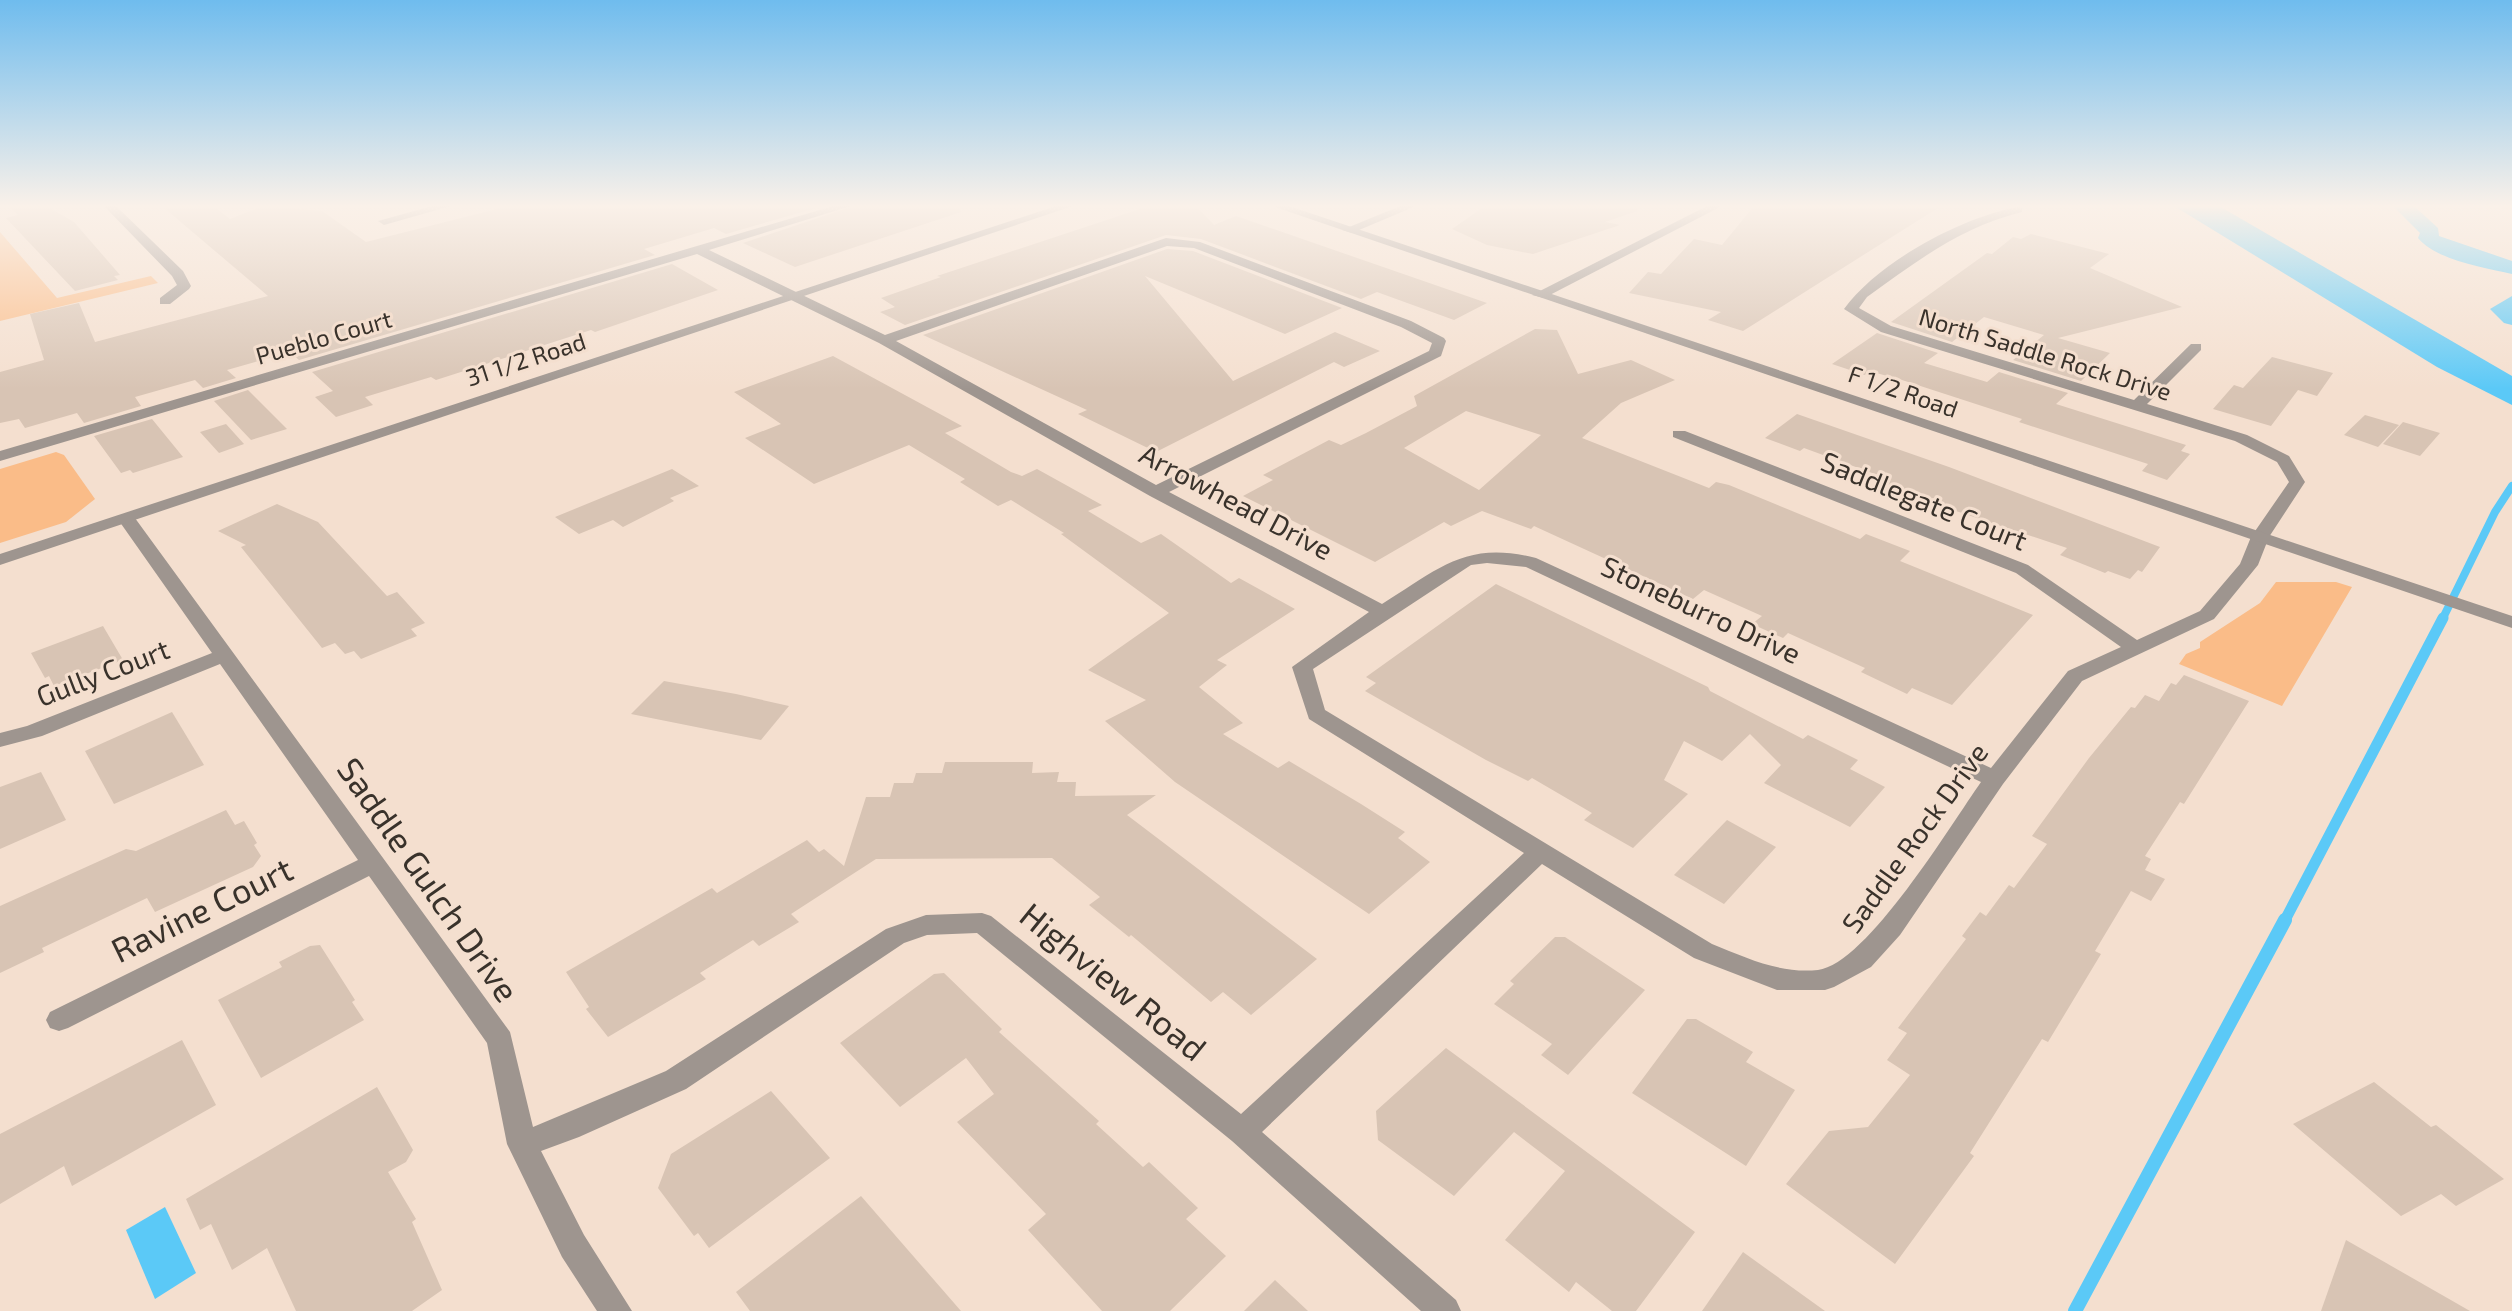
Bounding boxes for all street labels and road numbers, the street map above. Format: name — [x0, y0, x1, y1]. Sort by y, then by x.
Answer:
street label: North Saddle Rock Drive — [1916, 301, 2175, 406]
street label: Pueblo Court — [252, 303, 395, 370]
street label: 31 1/2 Road — [462, 326, 589, 392]
street label: F 1/2 Road — [1845, 358, 1962, 423]
street label: Arrowhead Drive — [1134, 436, 1339, 566]
street label: Saddlegate Court — [1816, 443, 2032, 557]
street label: Stoneburro Drive — [1596, 548, 1807, 670]
street label: Gully Court — [31, 631, 174, 713]
street label: Saddle Rock Drive — [1834, 736, 1994, 939]
street label: Saddle Gulch Drive — [330, 749, 529, 1009]
street label: Ravine Court — [104, 847, 299, 970]
street label: Highview Road — [1013, 893, 1215, 1068]

